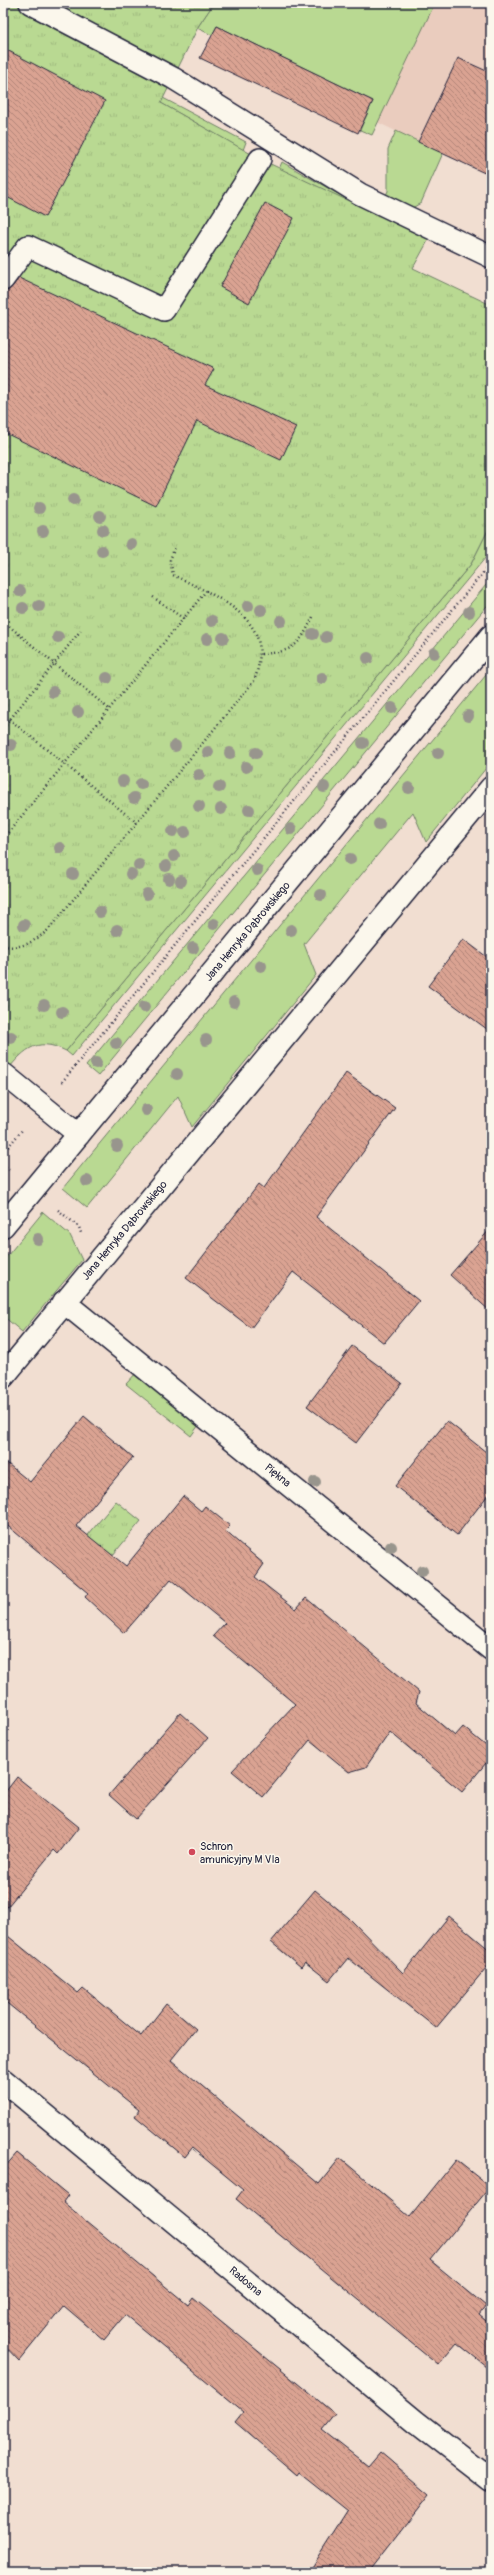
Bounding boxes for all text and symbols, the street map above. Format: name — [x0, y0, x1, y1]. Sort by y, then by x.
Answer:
street label: Jana Henryka Dąbrowskiego — [202, 879, 293, 984]
street label: Jana Henryka Dąbrowskiego — [79, 1178, 170, 1283]
street label: Piękna — [262, 1461, 293, 1490]
place label: Schron amunicyjny M VIa — [200, 1840, 280, 1866]
marker: Schron amunicyjny M VIa — [187, 1847, 197, 1857]
street label: Radosna — [227, 2264, 265, 2299]

